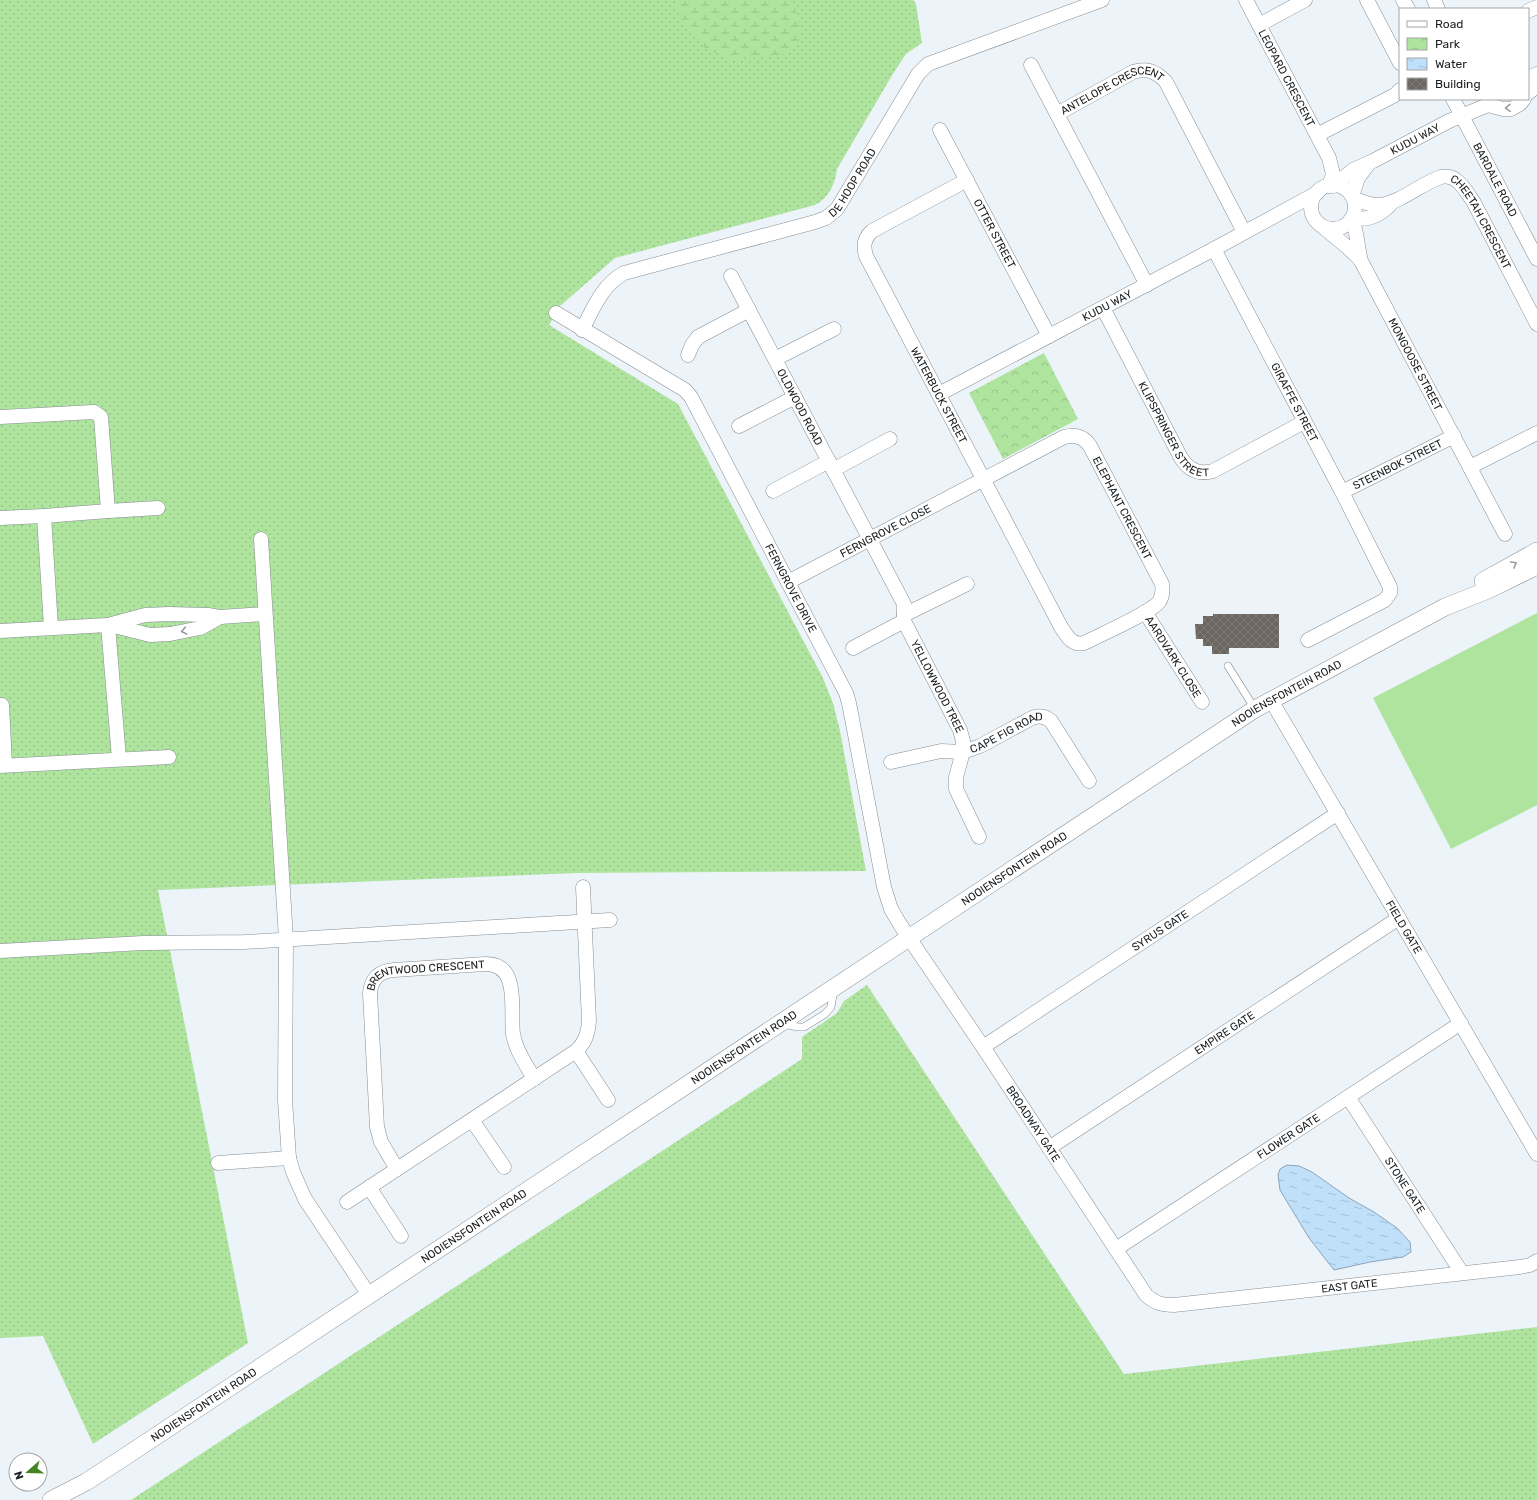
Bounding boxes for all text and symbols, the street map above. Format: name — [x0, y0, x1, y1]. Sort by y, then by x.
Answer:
legend — [1399, 8, 1529, 100]
text: Road — [1435, 17, 1463, 31]
street label: LEOPARD CRESCENT — [1255, 27, 1317, 129]
text: Park — [1435, 37, 1461, 51]
text: Water — [1435, 57, 1467, 71]
street label: ANTELOPE CRESCENT — [1058, 64, 1167, 118]
text: Building — [1435, 77, 1481, 91]
one-way arrow — [1505, 104, 1511, 112]
street label: KUDU WAY — [1388, 121, 1442, 158]
street label: BARDALE ROAD — [1470, 141, 1520, 219]
street label: DE HOOP ROAD — [826, 146, 879, 220]
street label: CHEETAH CRESCENT — [1448, 172, 1514, 272]
street label: OTTER STREET — [971, 197, 1018, 271]
street label: KUDU WAY — [1080, 287, 1134, 324]
street label: MONGOOSE STREET — [1385, 316, 1445, 413]
street label: WATERBUCK STREET — [908, 345, 970, 446]
street label: GIRAFFE STREET — [1268, 361, 1321, 445]
street label: OLDWOOD ROAD — [774, 367, 825, 448]
street label: KLIPSPRINGER STREET — [1135, 379, 1210, 479]
street label: STEENBOK STREET — [1351, 437, 1445, 493]
street label: ELEPHANT CRESCENT — [1090, 454, 1154, 562]
street label: FERNGROVE CLOSE — [838, 502, 934, 561]
street label: FERNGROVE DRIVE — [762, 542, 819, 635]
one-way arrow — [1509, 561, 1517, 568]
street label: AARDVARK CLOSE — [1142, 614, 1204, 701]
one-way arrow — [181, 627, 187, 635]
street label: YELLOWWOOD TREE — [908, 638, 966, 735]
street label: NOOIENSFONTEIN ROAD — [1229, 658, 1344, 730]
street label: CAPE FIG ROAD — [968, 710, 1043, 756]
street label: NOOIENSFONTEIN ROAD — [959, 829, 1070, 908]
street label: FIELD GATE — [1383, 898, 1424, 956]
street label: SYRUS GATE — [1130, 907, 1191, 954]
street label: BRENTWOOD CRESCENT — [364, 958, 486, 992]
street label: NOOIENSFONTEIN ROAD — [689, 1008, 800, 1087]
street label: EMPIRE GATE — [1192, 1009, 1257, 1057]
street label: BROADWAY GATE — [1003, 1083, 1063, 1165]
street label: FLOWER GATE — [1255, 1111, 1323, 1162]
street label: STONE GATE — [1382, 1155, 1428, 1216]
street label: NOOIENSFONTEIN ROAD — [419, 1187, 529, 1266]
street label: EAST GATE — [1321, 1277, 1378, 1296]
street label: NOOIENSFONTEIN ROAD — [148, 1365, 259, 1445]
north arrow — [8, 1452, 48, 1492]
text: N — [12, 1469, 27, 1481]

